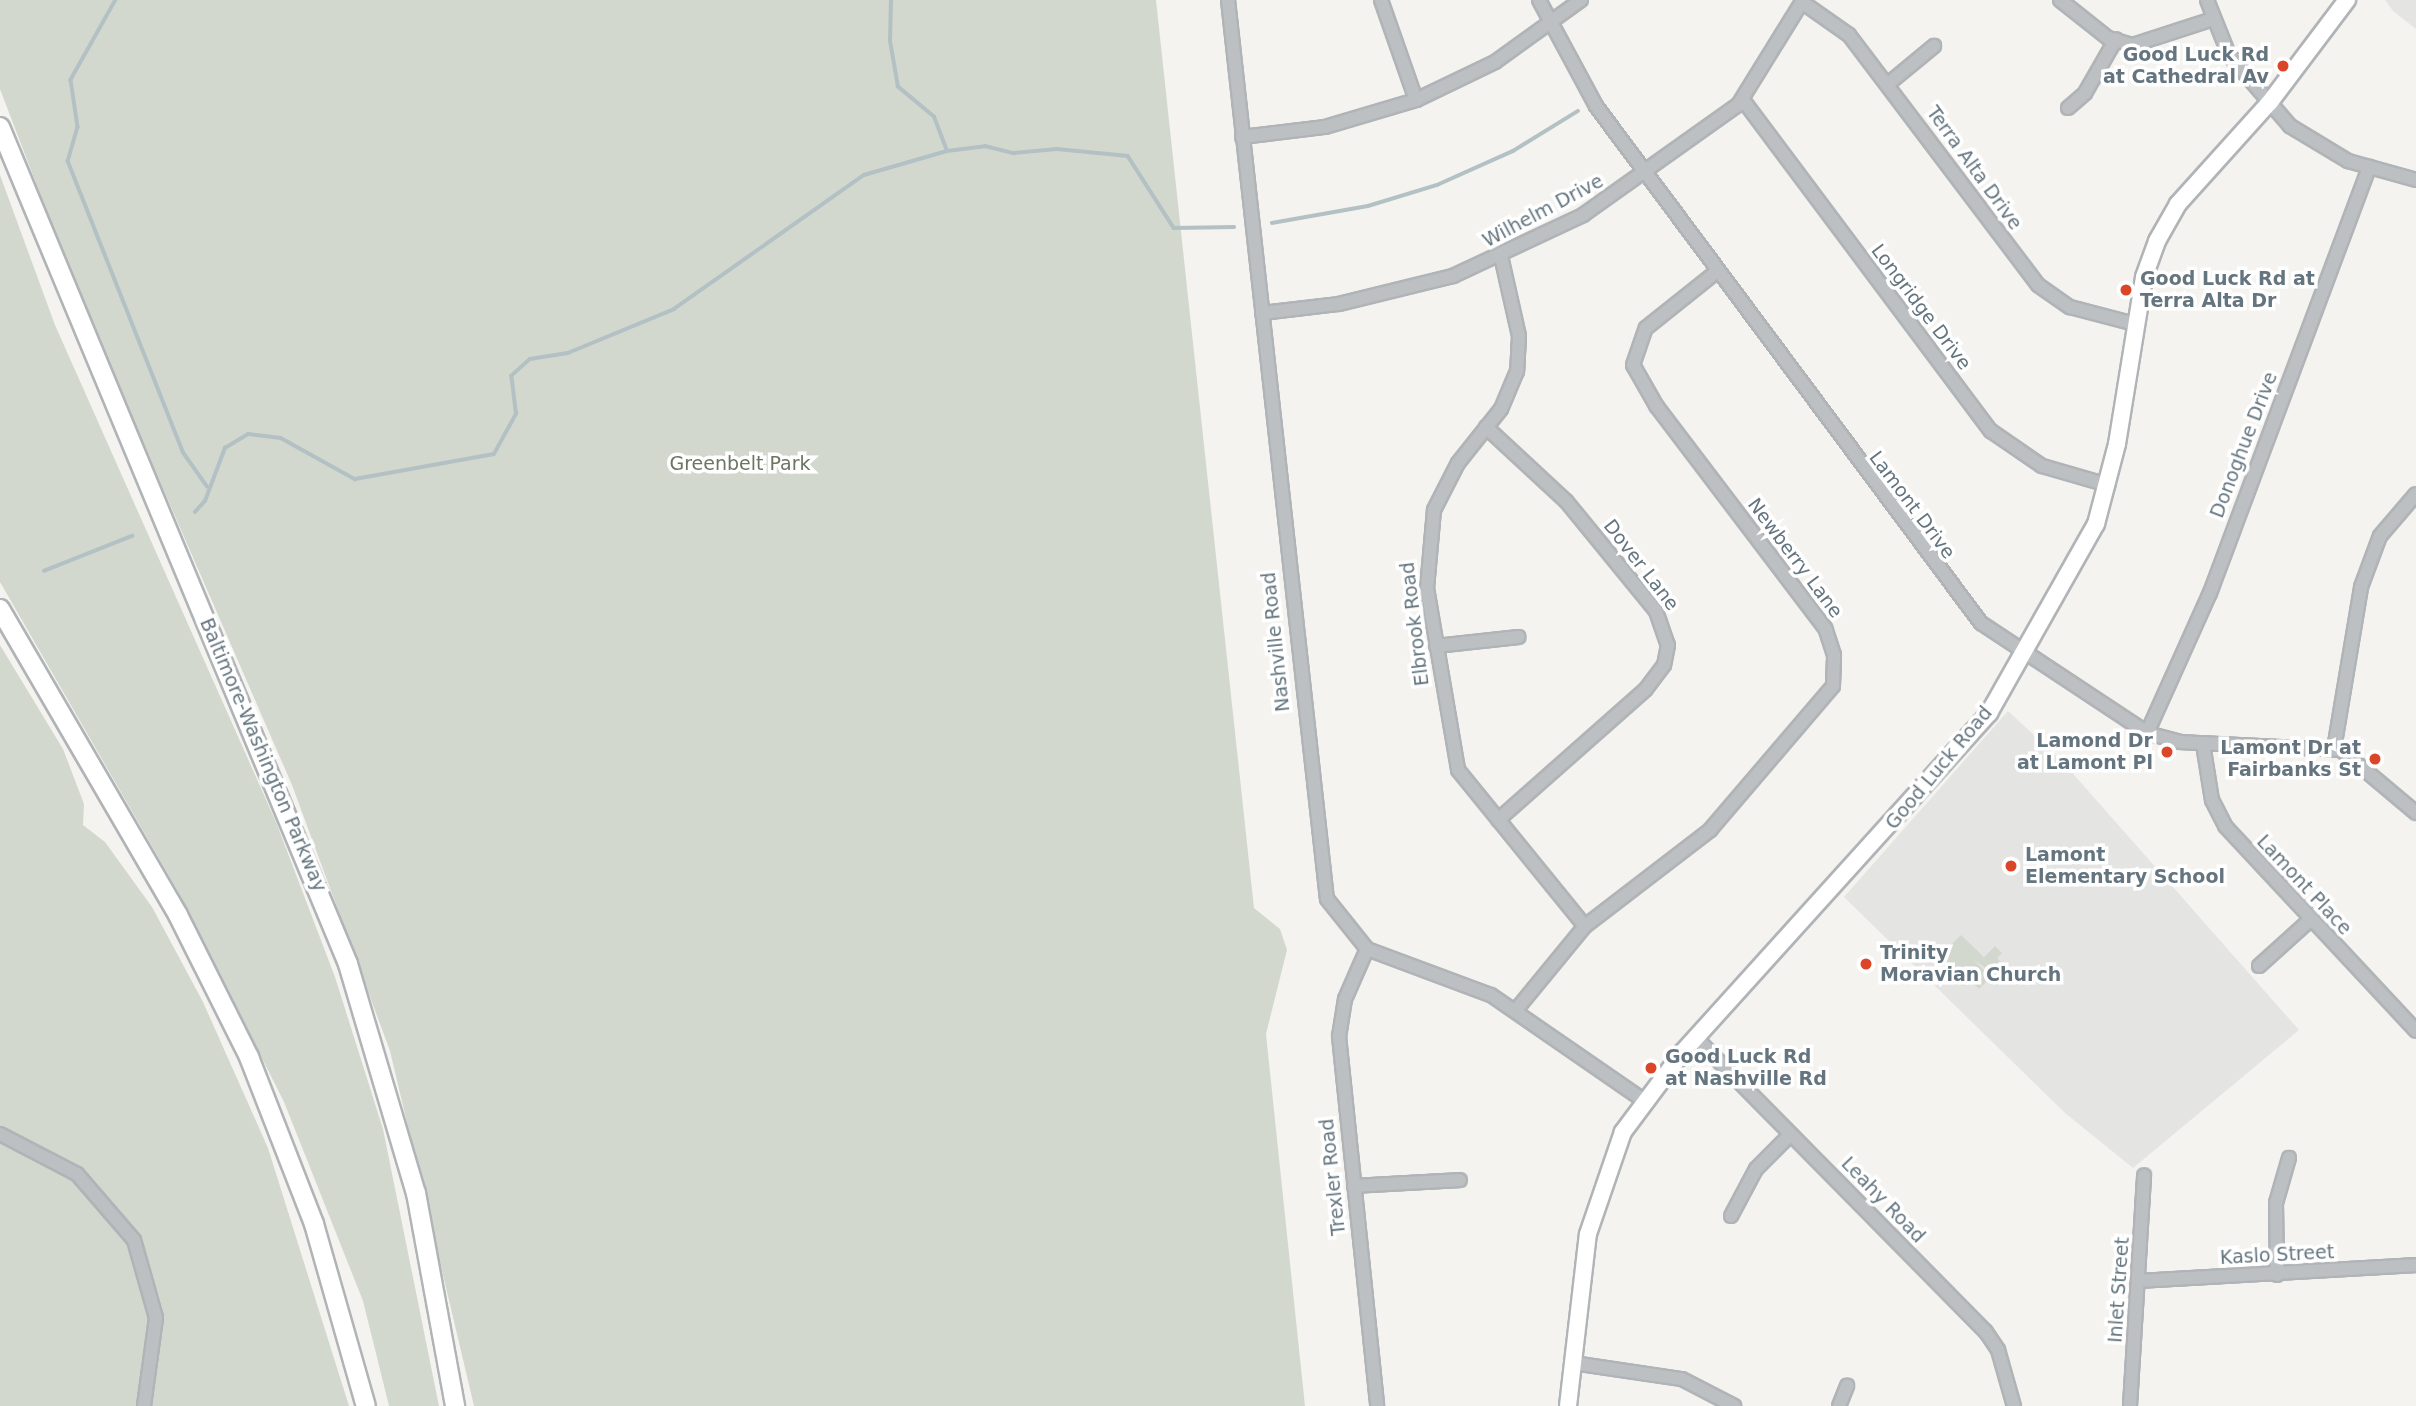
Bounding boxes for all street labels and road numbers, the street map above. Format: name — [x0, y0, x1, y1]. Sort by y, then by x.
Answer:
street label: Terra Alta Drive — [1922, 102, 2026, 234]
street label: Wilhelm Drive — [1479, 170, 1607, 252]
street label: Longridge Drive — [1866, 240, 1976, 374]
street label: Donoghue Drive — [2206, 369, 2282, 521]
street label: Lamont Drive — [1864, 447, 1960, 563]
street label: Newberry Lane — [1743, 494, 1847, 622]
street label: Dover Lane — [1598, 515, 1684, 615]
street label: Elbrook Road — [1396, 561, 1434, 687]
street label: Nashville Road — [1257, 571, 1295, 713]
street label: Baltimore-Washington Parkway — [195, 615, 331, 895]
street label: Good Luck Road — [1881, 702, 1997, 834]
street label: Lamont Place — [2252, 830, 2356, 940]
street label: Trexler Road — [1316, 1117, 1350, 1237]
street label: Leahy Road — [1836, 1152, 1930, 1248]
street label: Inlet Street — [2104, 1236, 2134, 1344]
street label: Kaslo Street — [2219, 1241, 2335, 1269]

